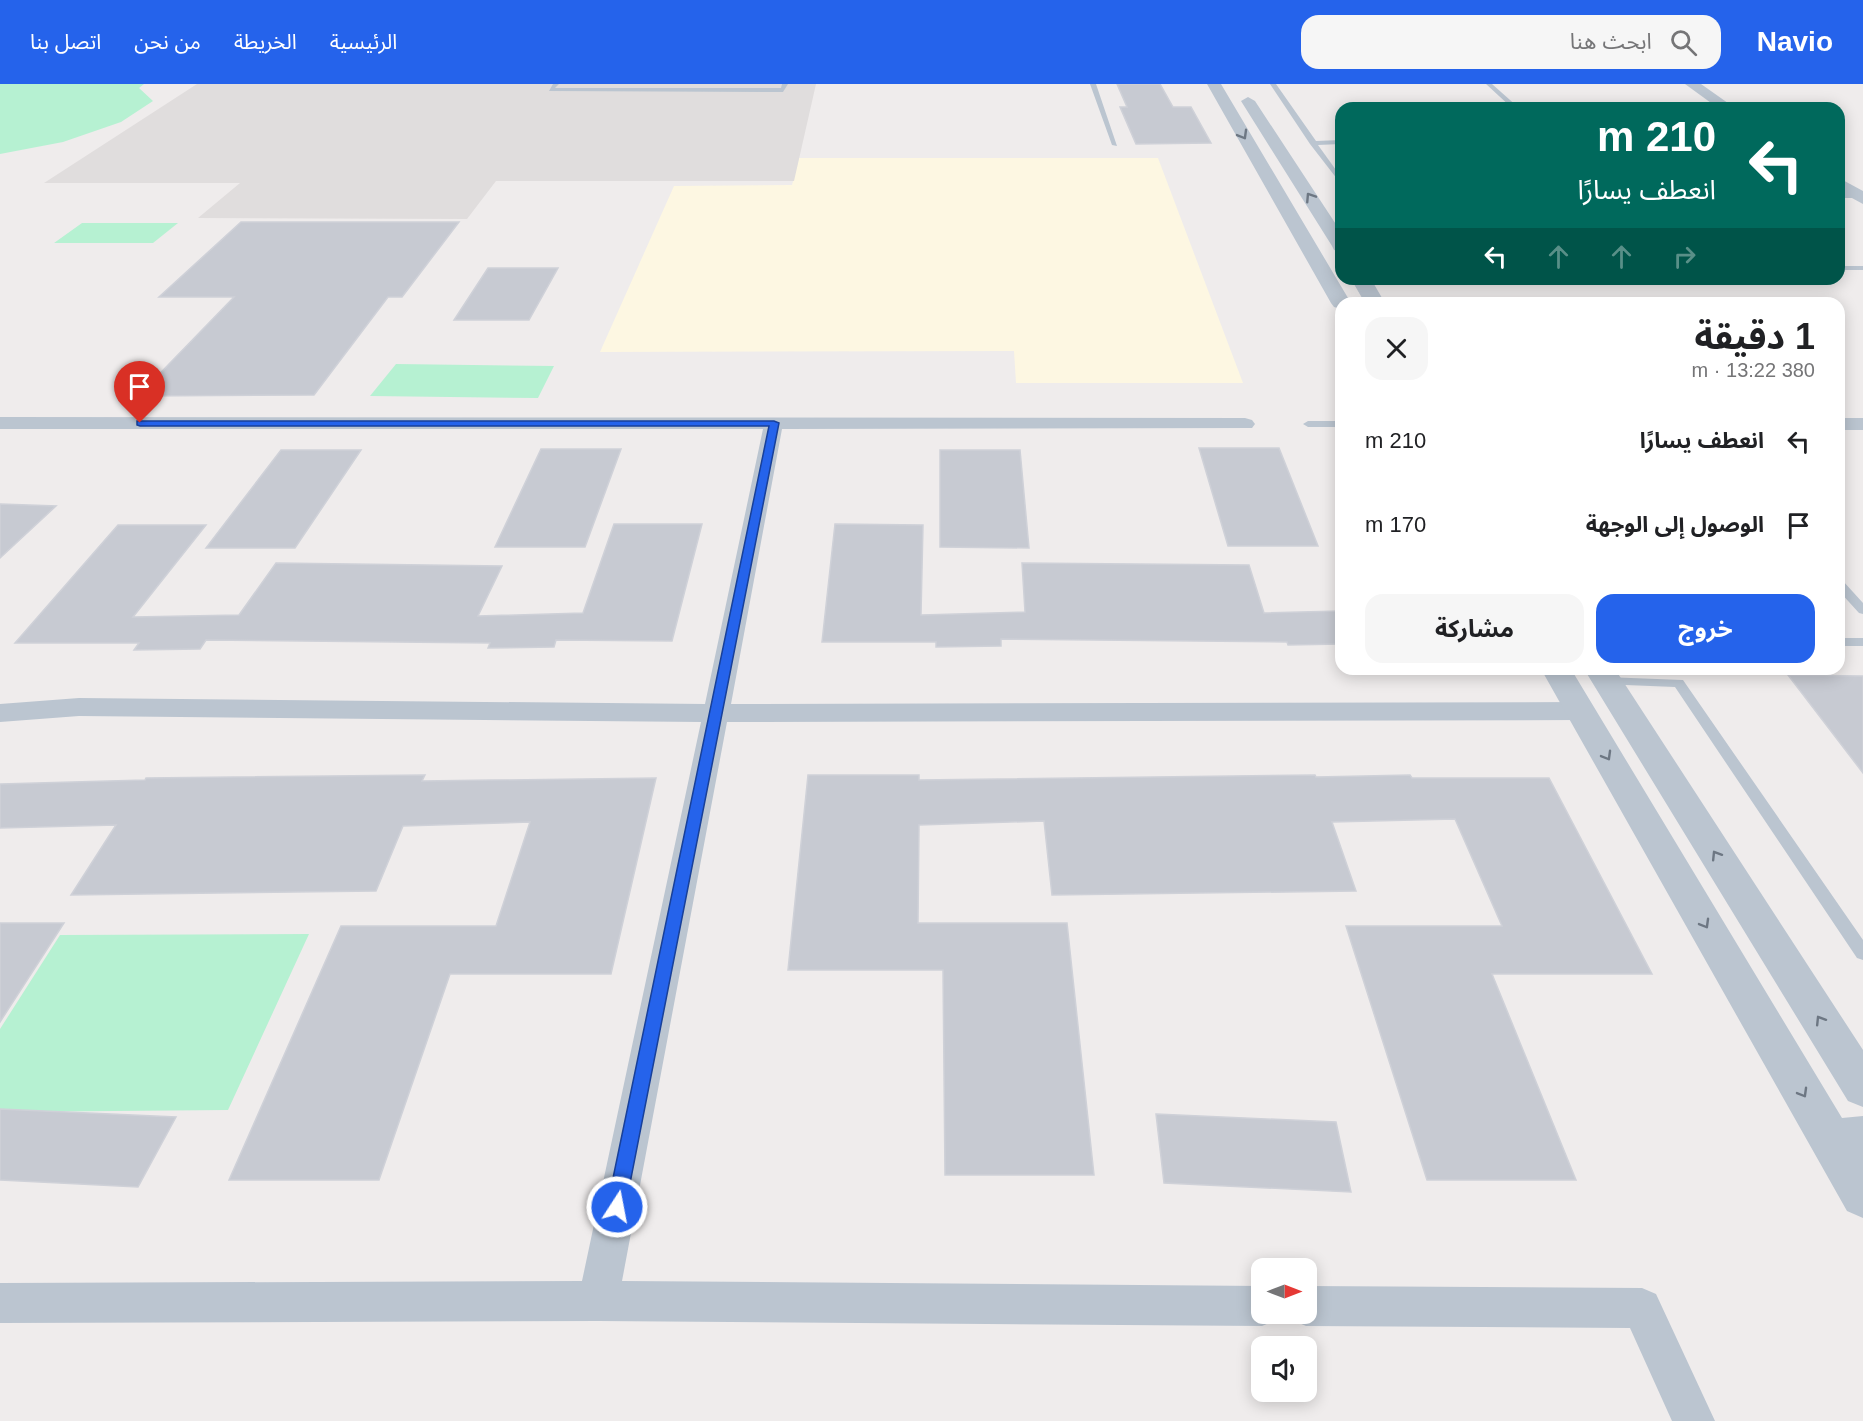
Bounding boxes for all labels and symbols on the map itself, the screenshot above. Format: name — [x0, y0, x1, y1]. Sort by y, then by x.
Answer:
one-way arrow — [1236, 129, 1247, 139]
one-way arrow — [1305, 193, 1317, 203]
pin — [114, 361, 165, 423]
one-way arrow — [1599, 750, 1611, 760]
one-way arrow — [1712, 851, 1723, 862]
one-way arrow — [1698, 918, 1709, 928]
one-way arrow — [1816, 1016, 1828, 1026]
one-way arrow — [1796, 1087, 1807, 1097]
position arrow — [585, 1175, 649, 1239]
north arrow — [1251, 1258, 1317, 1324]

